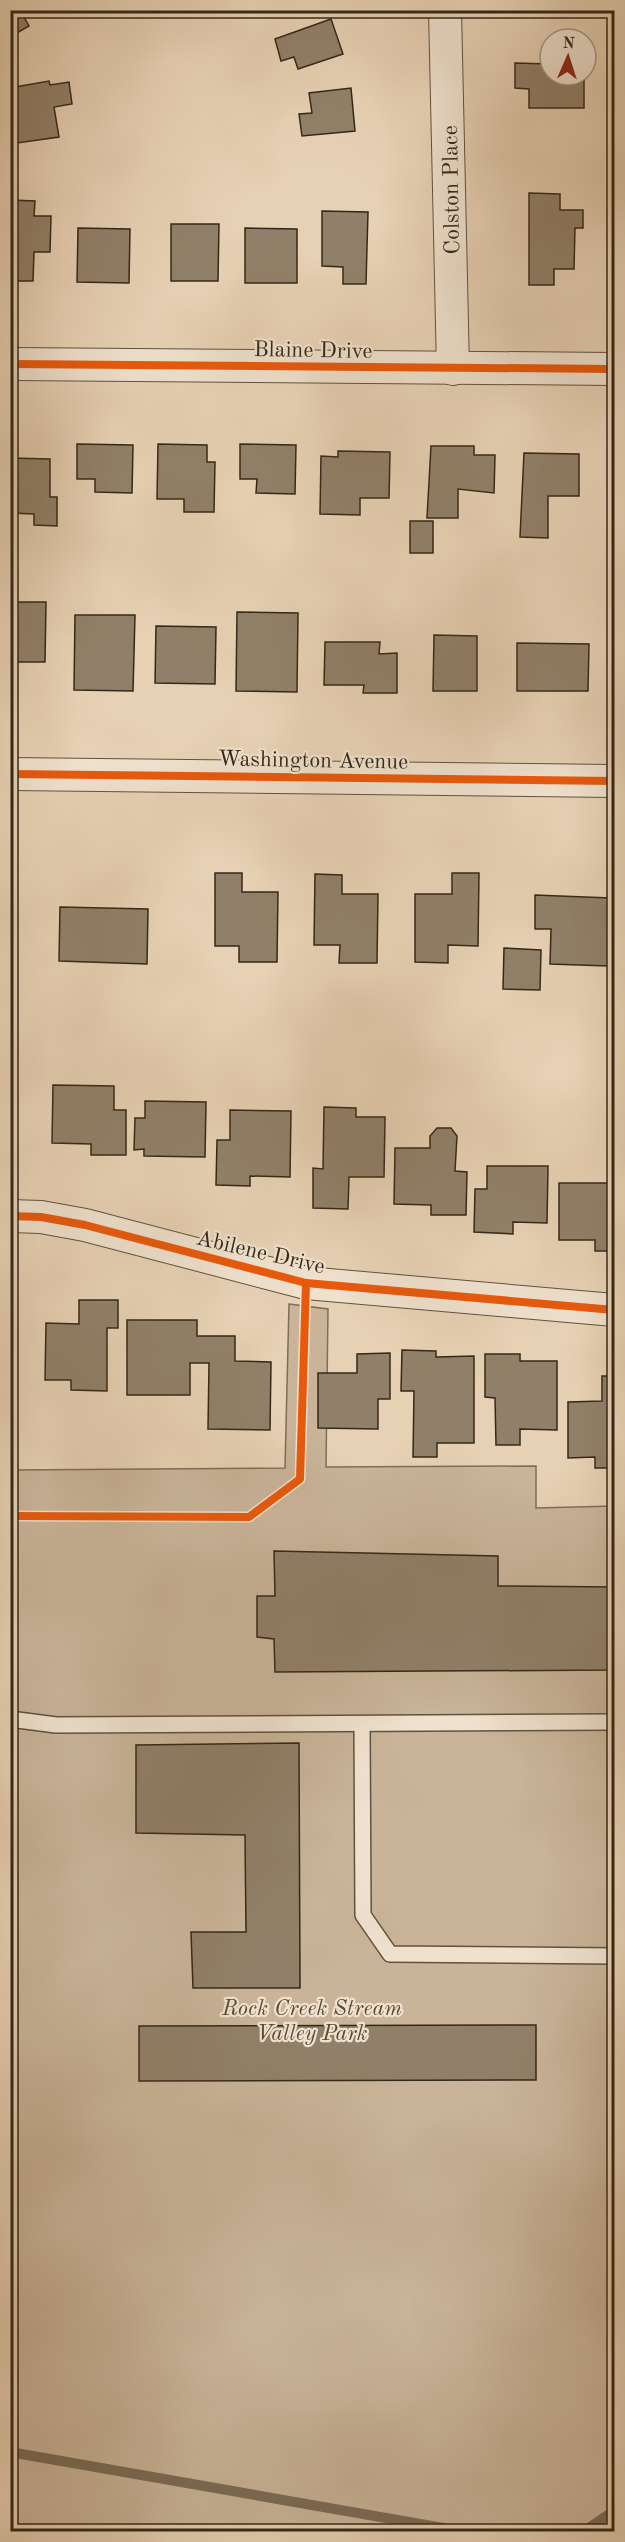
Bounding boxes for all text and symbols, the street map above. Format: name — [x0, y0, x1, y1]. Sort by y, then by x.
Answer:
north arrow — [538, 27, 598, 87]
text: N — [562, 36, 576, 52]
street label: Colston Place — [440, 125, 464, 255]
street label: Blaine Drive — [253, 339, 373, 363]
street label: Washington Avenue — [218, 748, 408, 774]
street label: Abilene Drive — [194, 1227, 327, 1278]
park label: Rock Creek Stream Valley Park — [221, 1998, 402, 2045]

